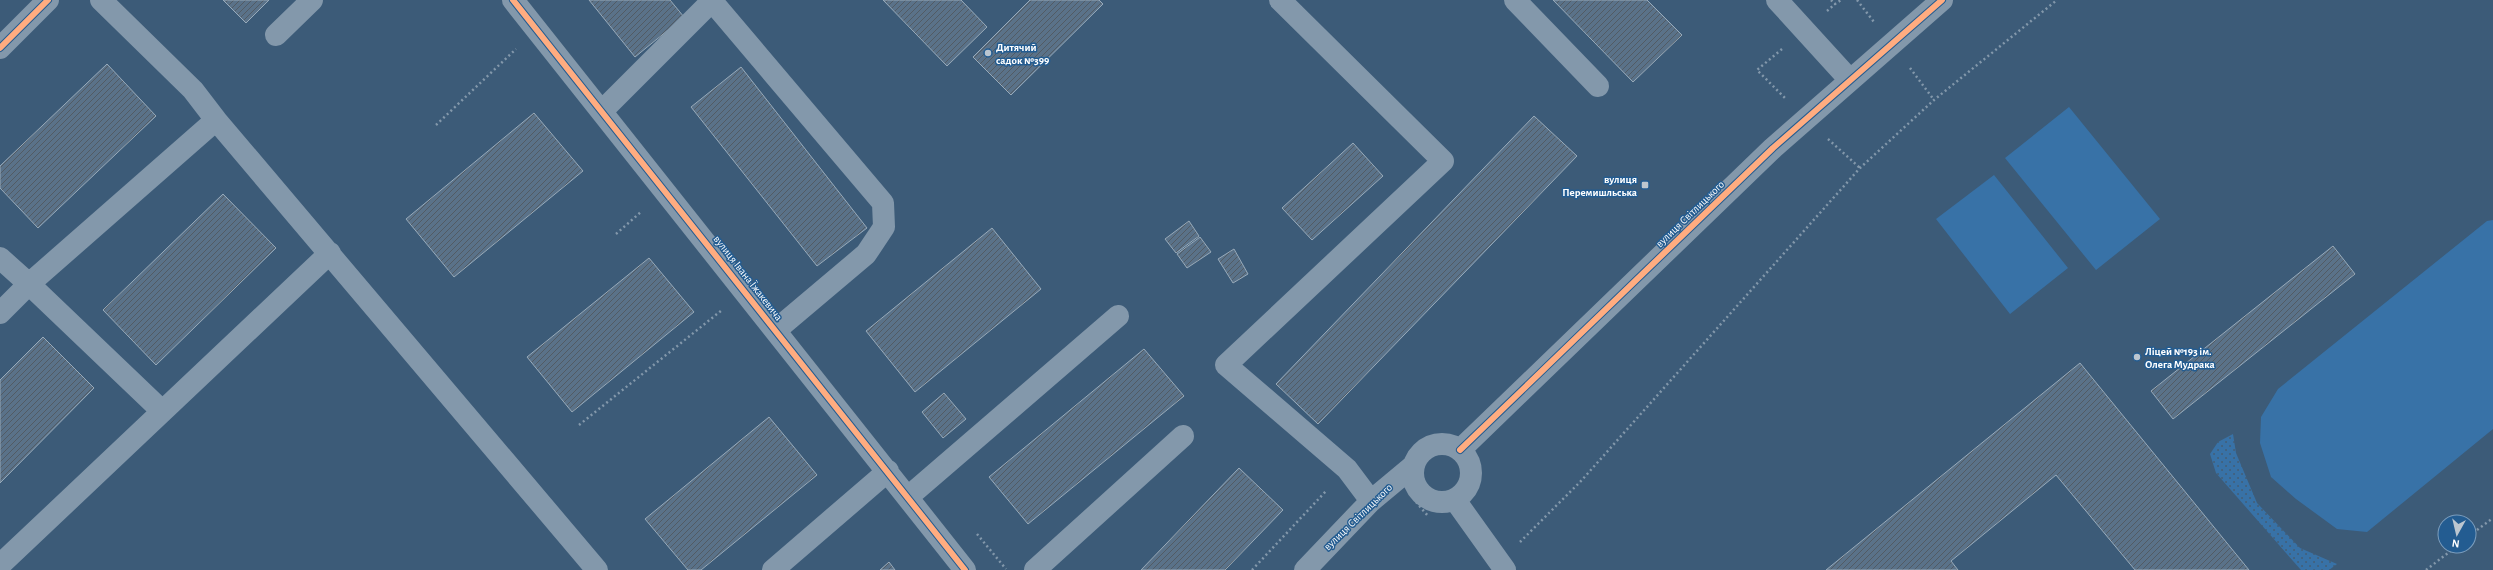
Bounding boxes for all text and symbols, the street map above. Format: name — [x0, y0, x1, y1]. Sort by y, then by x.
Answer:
place label: Дитячий садок №399 — [996, 42, 1049, 66]
marker: Дитячий садок №399 — [983, 48, 993, 58]
place label: вулиця Перемишльська — [1562, 174, 1637, 198]
street label: вулиця Світлицького — [1654, 179, 1726, 249]
marker: вулиця Перемишльська — [1640, 180, 1650, 190]
street label: вулиця Івана Їжакевича — [711, 233, 785, 323]
place label: Ліцей №193 ім. Олега Мудрака — [2145, 346, 2215, 370]
marker: Ліцей №193 ім. Олега Мудрака — [2132, 352, 2142, 362]
street label: вулиця Світлицького — [1322, 482, 1394, 552]
north arrow — [2437, 514, 2477, 554]
text: N — [2451, 537, 2460, 549]

